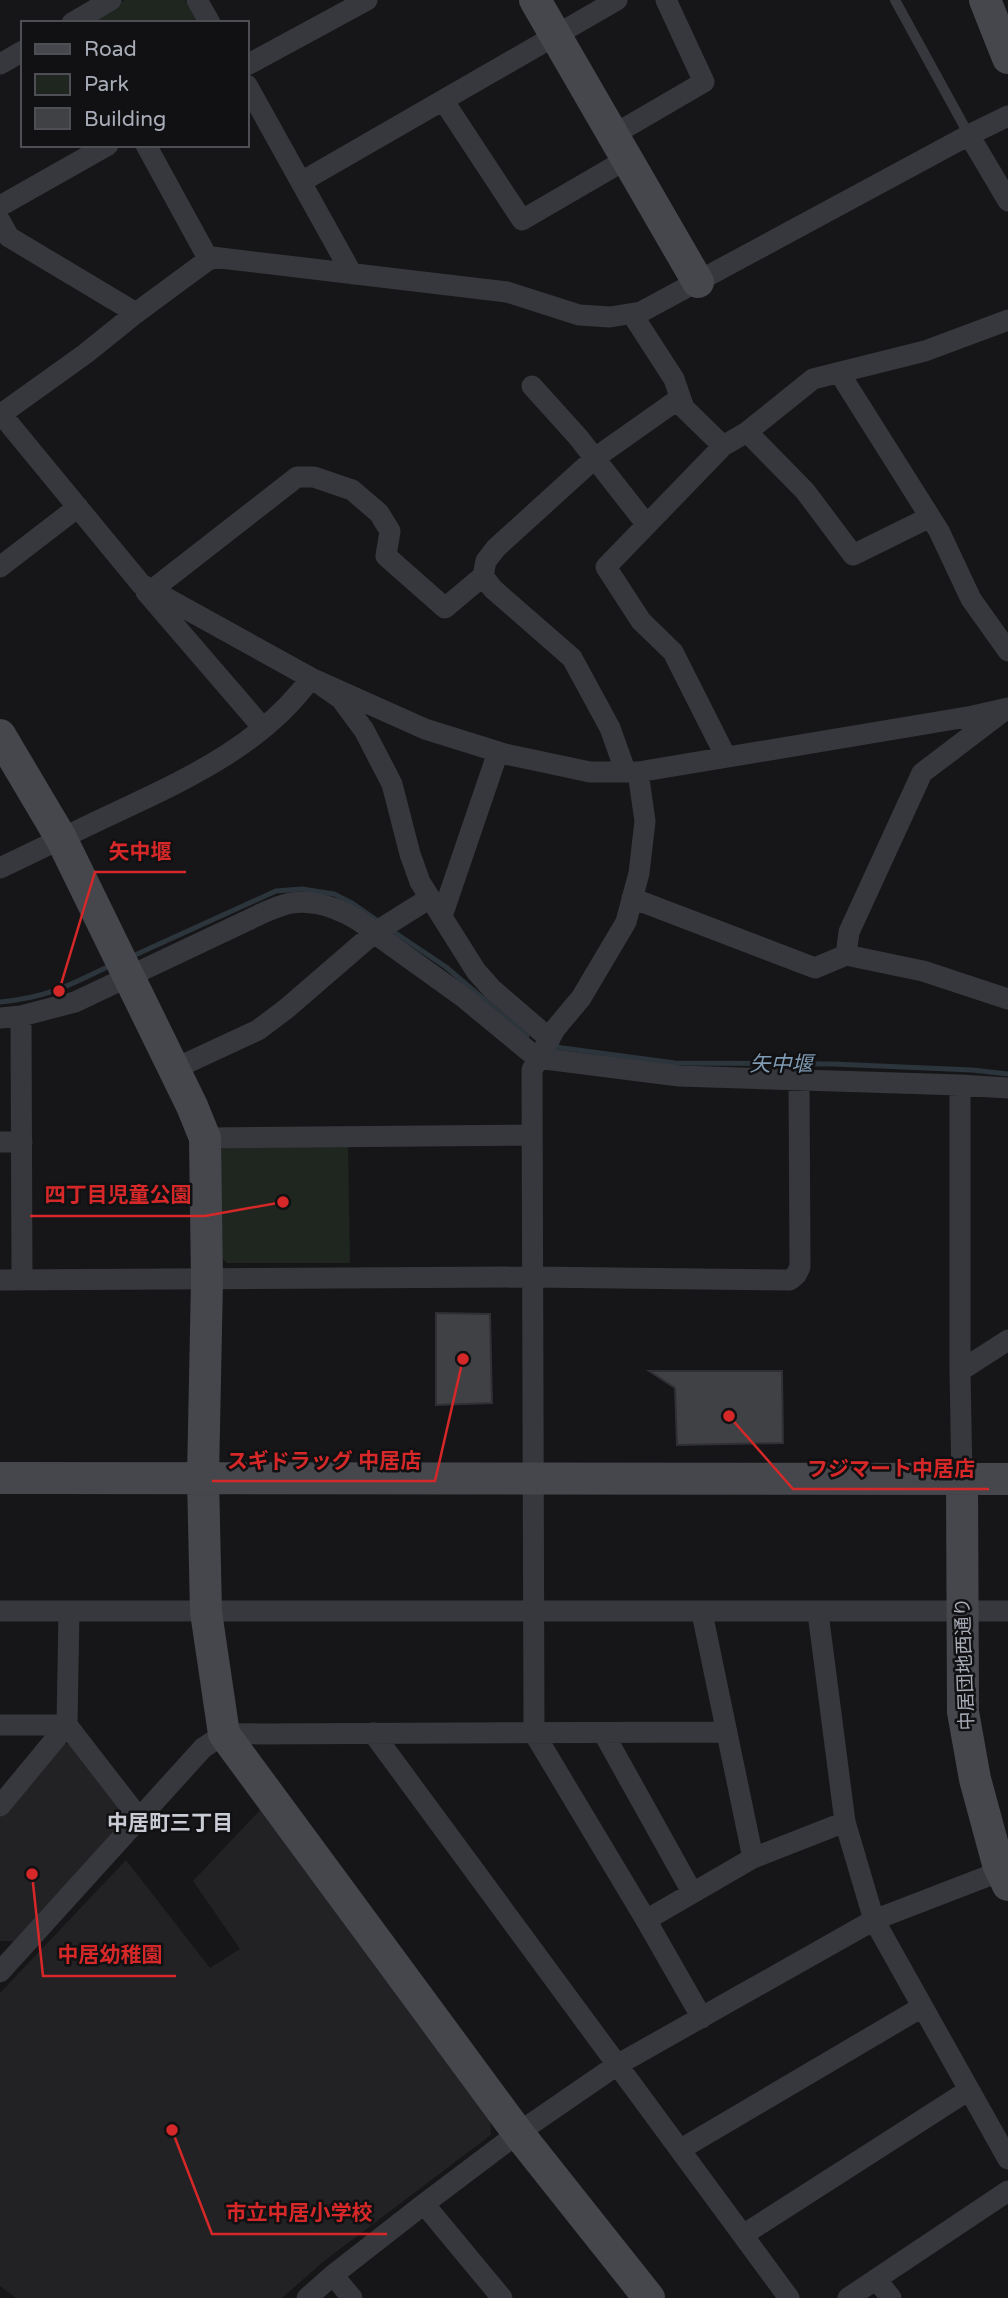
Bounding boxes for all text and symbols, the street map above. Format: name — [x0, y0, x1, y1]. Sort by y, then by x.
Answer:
legend — [21, 21, 248, 147]
text: Road — [84, 37, 137, 62]
text: Park — [84, 72, 129, 97]
text: Building — [84, 107, 166, 132]
callout: 矢中堰 — [95, 830, 186, 872]
text: 矢中堰 — [109, 840, 172, 865]
water label: 矢中堰 — [750, 1052, 816, 1077]
callout: 四丁目児童公園 — [30, 1174, 205, 1216]
text: 四丁目児童公園 — [45, 1183, 192, 1208]
callout: スギドラッグ 中居店 — [212, 1439, 435, 1481]
callout: フジマート中居店 — [793, 1447, 989, 1489]
text: スギドラッグ 中居店 — [227, 1449, 421, 1474]
text: フジマート中居店 — [807, 1457, 975, 1482]
street label: 中居団地西通り — [952, 1597, 978, 1731]
district label: 中居町三丁目 — [107, 1811, 233, 1836]
callout: 中居幼稚園 — [43, 1934, 176, 1976]
text: 中居幼稚園 — [58, 1943, 163, 1968]
callout: 市立中居小学校 — [212, 2192, 387, 2234]
text: 市立中居小学校 — [226, 2201, 373, 2226]

